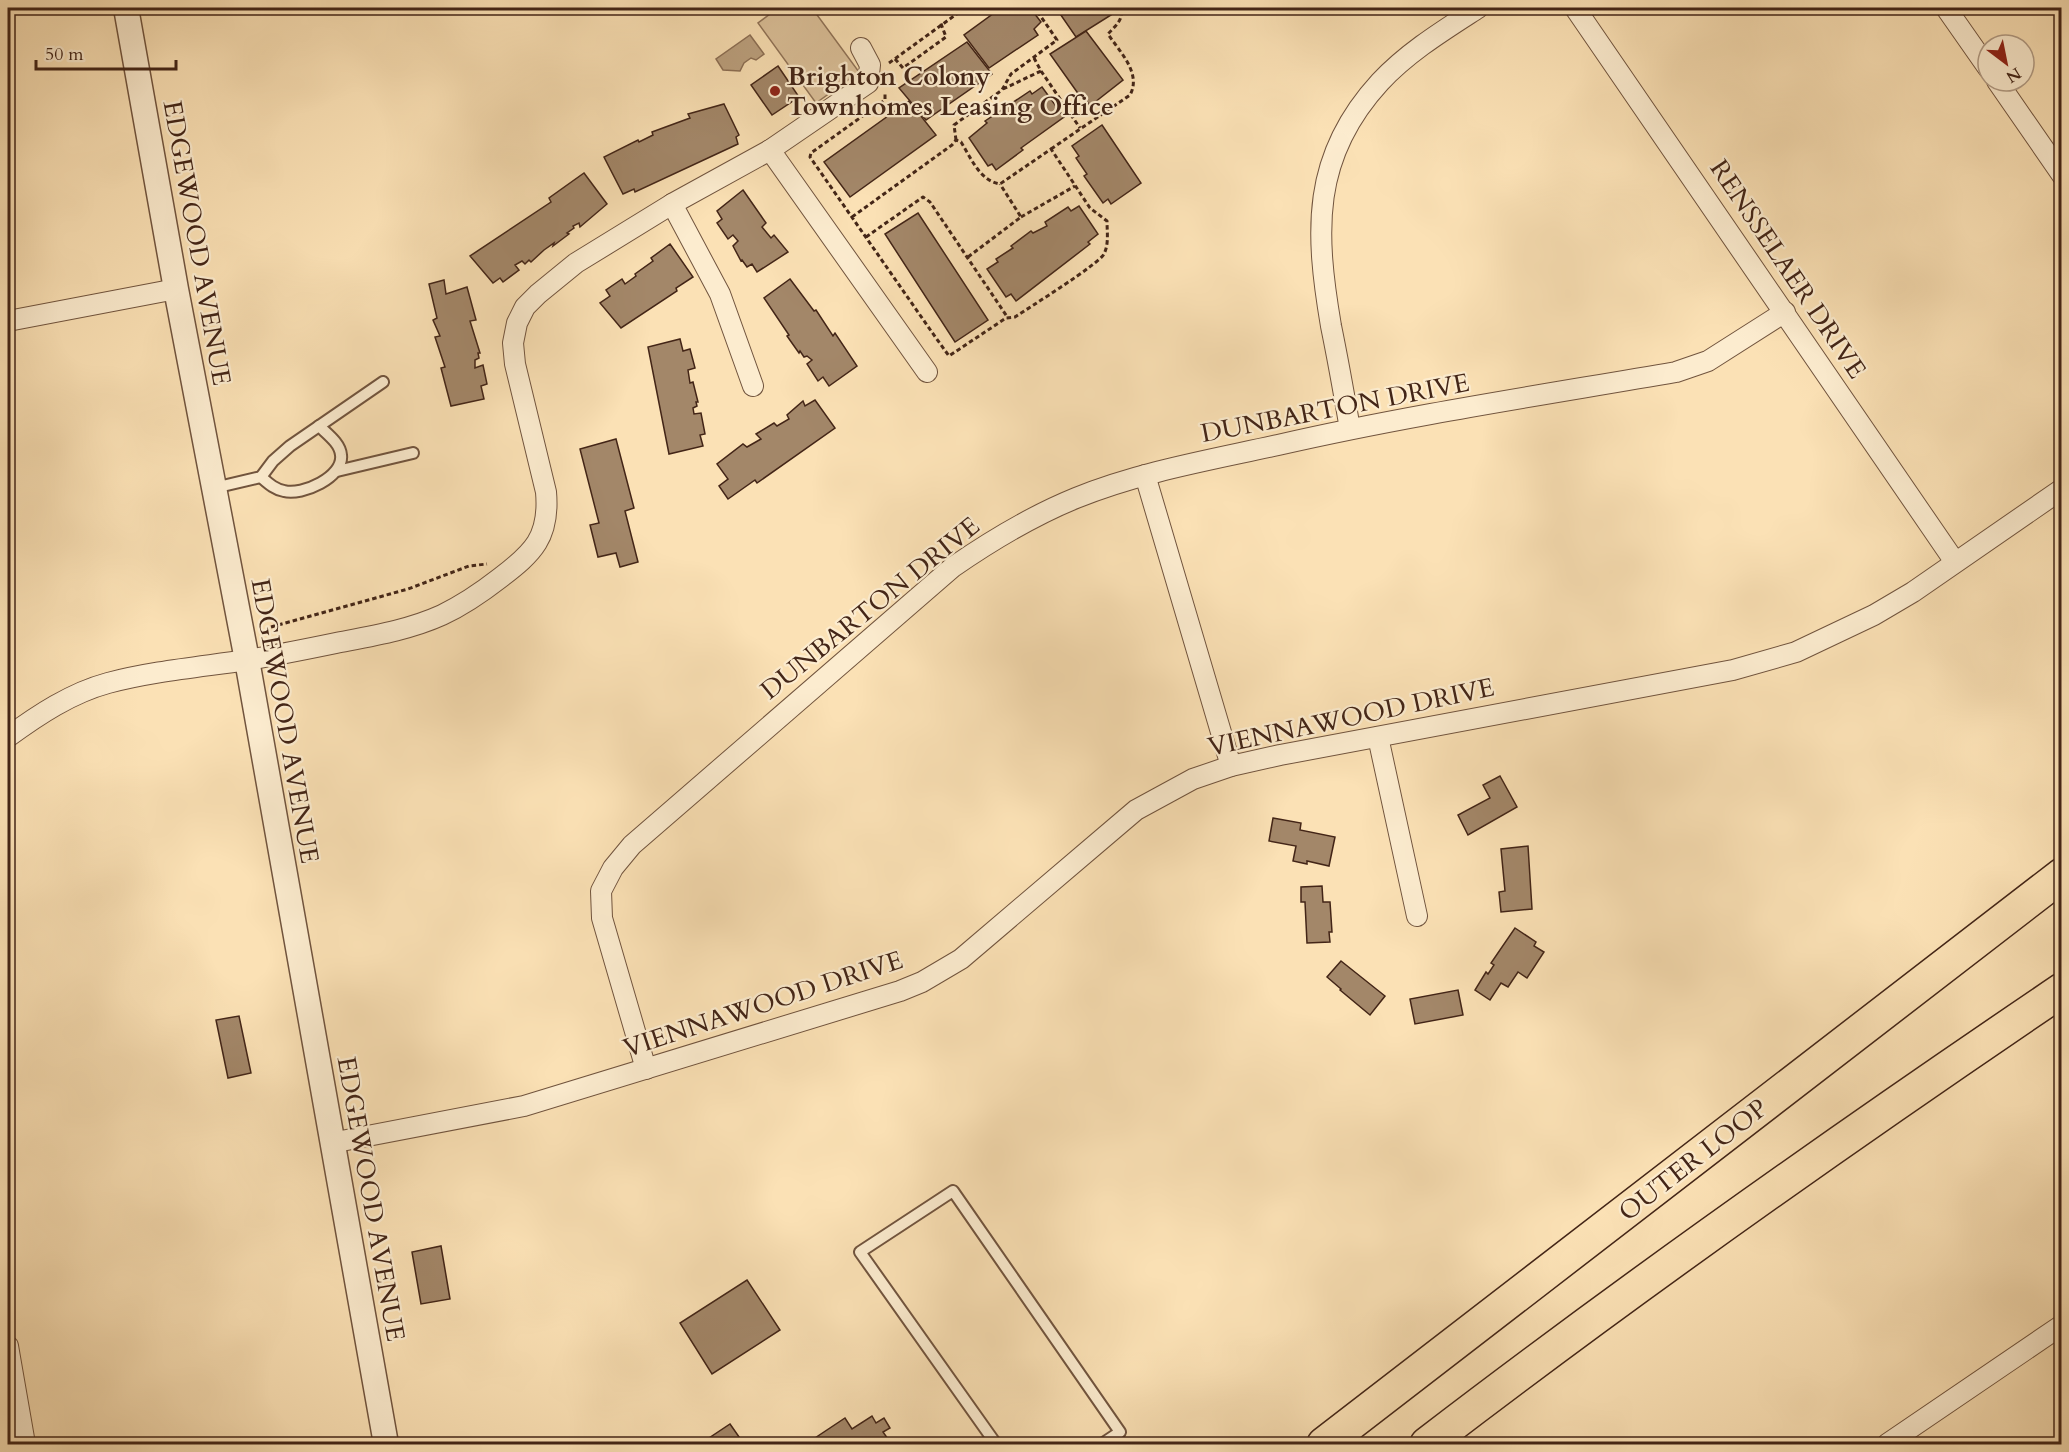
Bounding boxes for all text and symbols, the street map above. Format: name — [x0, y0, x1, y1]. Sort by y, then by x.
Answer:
scale bar — [36, 33, 176, 71]
north arrow — [1976, 33, 2036, 93]
text: 50 m — [45, 42, 84, 67]
place label: Brighton Colony Townhomes Leasing Office — [787, 59, 1114, 124]
text: N — [2002, 62, 2025, 88]
marker: Brighton Colony Townhomes Leasing Office — [768, 84, 782, 98]
street label: EDGEWOOD AVENUE — [155, 98, 239, 388]
street label: RENSSELAER DRIVE — [1702, 153, 1874, 385]
street label: DUNBARTON DRIVE — [1198, 365, 1472, 451]
street label: DUNBARTON DRIVE — [753, 509, 987, 707]
street label: EDGEWOOD AVENUE — [243, 576, 327, 866]
street label: VIENNAWOOD DRIVE — [1205, 670, 1497, 764]
street label: VIENNAWOOD DRIVE — [619, 942, 907, 1066]
street label: EDGEWOOD AVENUE — [329, 1054, 413, 1344]
street label: OUTER LOOP — [1611, 1091, 1775, 1229]

